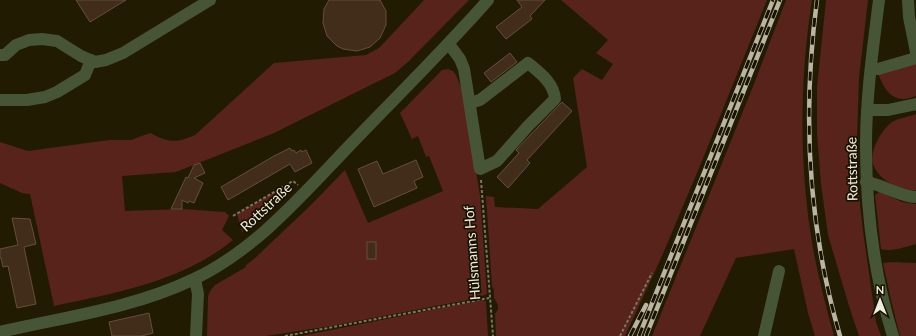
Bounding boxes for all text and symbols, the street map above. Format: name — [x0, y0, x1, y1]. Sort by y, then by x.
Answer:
street label: Rottstraße — [842, 137, 861, 201]
street label: Rottstraße — [236, 179, 295, 235]
street label: Hülsmanns Hof — [460, 205, 483, 301]
north arrow — [860, 280, 900, 320]
text: N — [876, 283, 884, 296]

